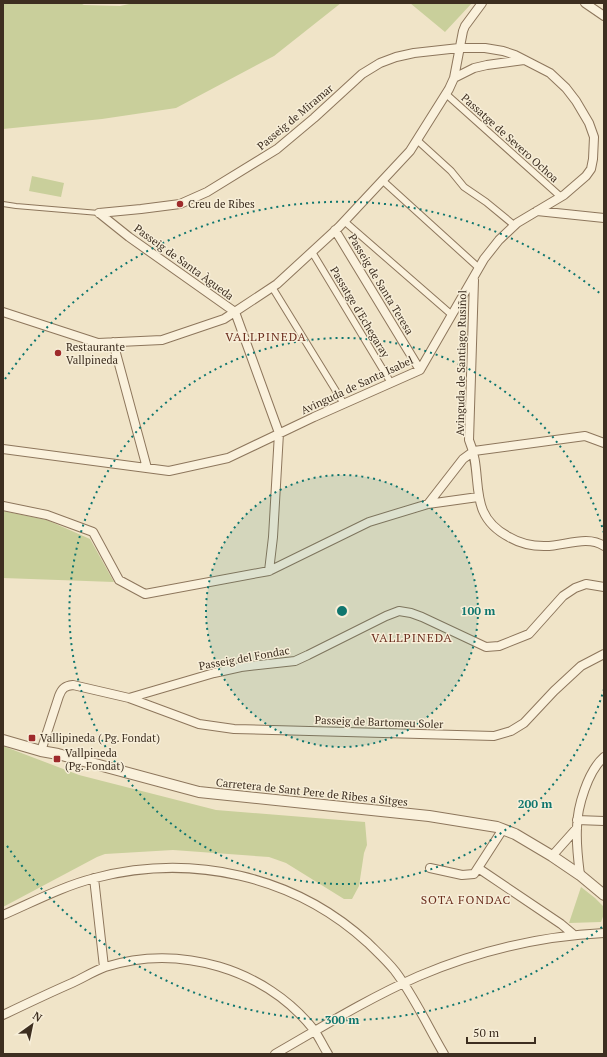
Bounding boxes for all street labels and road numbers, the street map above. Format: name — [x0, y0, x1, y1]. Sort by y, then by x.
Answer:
street label: Passeig de Miramar — [254, 81, 337, 153]
street label: Passatge de Severo Ochoa — [458, 91, 562, 186]
street label: Passeig de Santa Àgueda — [131, 221, 237, 303]
street label: Passeig de Santa Teresa — [345, 231, 417, 337]
street label: Passatge d'Echegaray — [327, 264, 393, 361]
street label: Avinguda de Santiago Rusiñol — [453, 290, 469, 436]
street label: Avinguda de Santa Isabel — [299, 353, 415, 417]
street label: Passeig del Fondac — [198, 643, 290, 673]
street label: Passeig de Bartomeu Soler — [314, 713, 444, 731]
street label: Carretera de Sant Pere de Ribes a Sitges — [215, 775, 409, 809]

